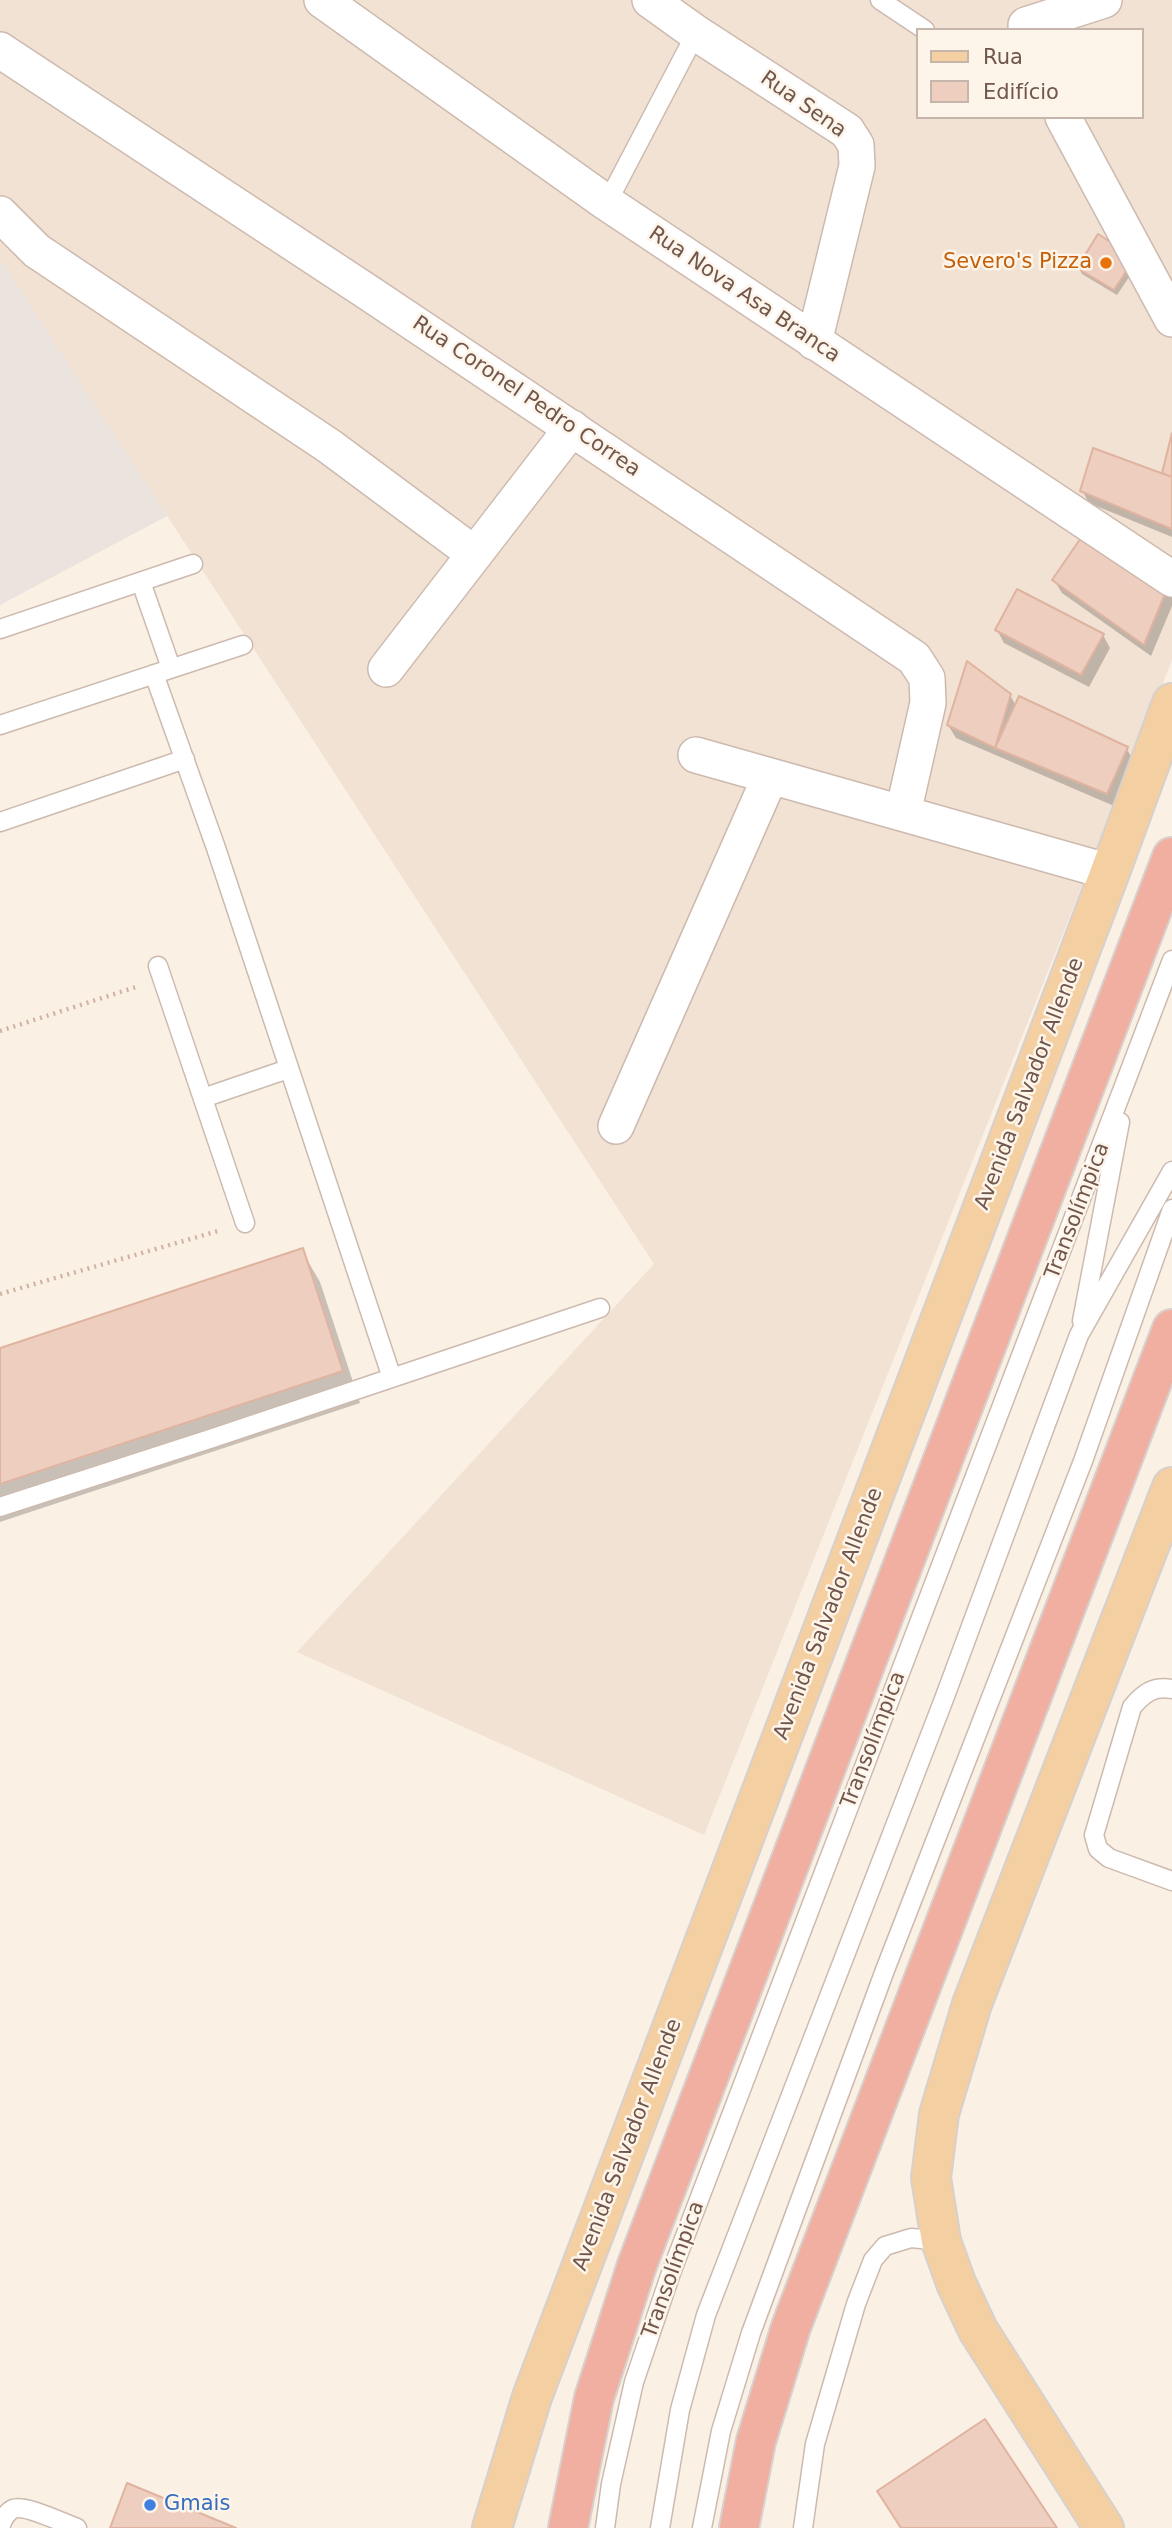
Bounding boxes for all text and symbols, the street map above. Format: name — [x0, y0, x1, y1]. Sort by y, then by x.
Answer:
legend — [916, 28, 1144, 119]
text: Rua — [983, 45, 1023, 69]
street label: Rua Sena — [755, 66, 851, 144]
text: Edifício — [983, 80, 1059, 104]
street label: Rua Nova Asa Branca — [643, 222, 845, 368]
place label: Severo's Pizza — [943, 250, 1092, 276]
marker: Severo's Pizza — [1098, 255, 1114, 271]
street label: Rua Coronel Pedro Correa — [407, 311, 645, 483]
street label: Avenida Salvador Allende — [970, 954, 1090, 1214]
street label: Transolímpica — [1040, 1139, 1116, 1283]
street label: Avenida Salvador Allende — [769, 1484, 889, 1744]
street label: Transolímpica — [836, 1668, 912, 1812]
street label: Avenida Salvador Allende — [568, 2015, 688, 2275]
street label: Transolímpica — [638, 2198, 710, 2342]
place label: Gmais — [164, 2492, 230, 2518]
marker: Gmais — [142, 2497, 158, 2513]

